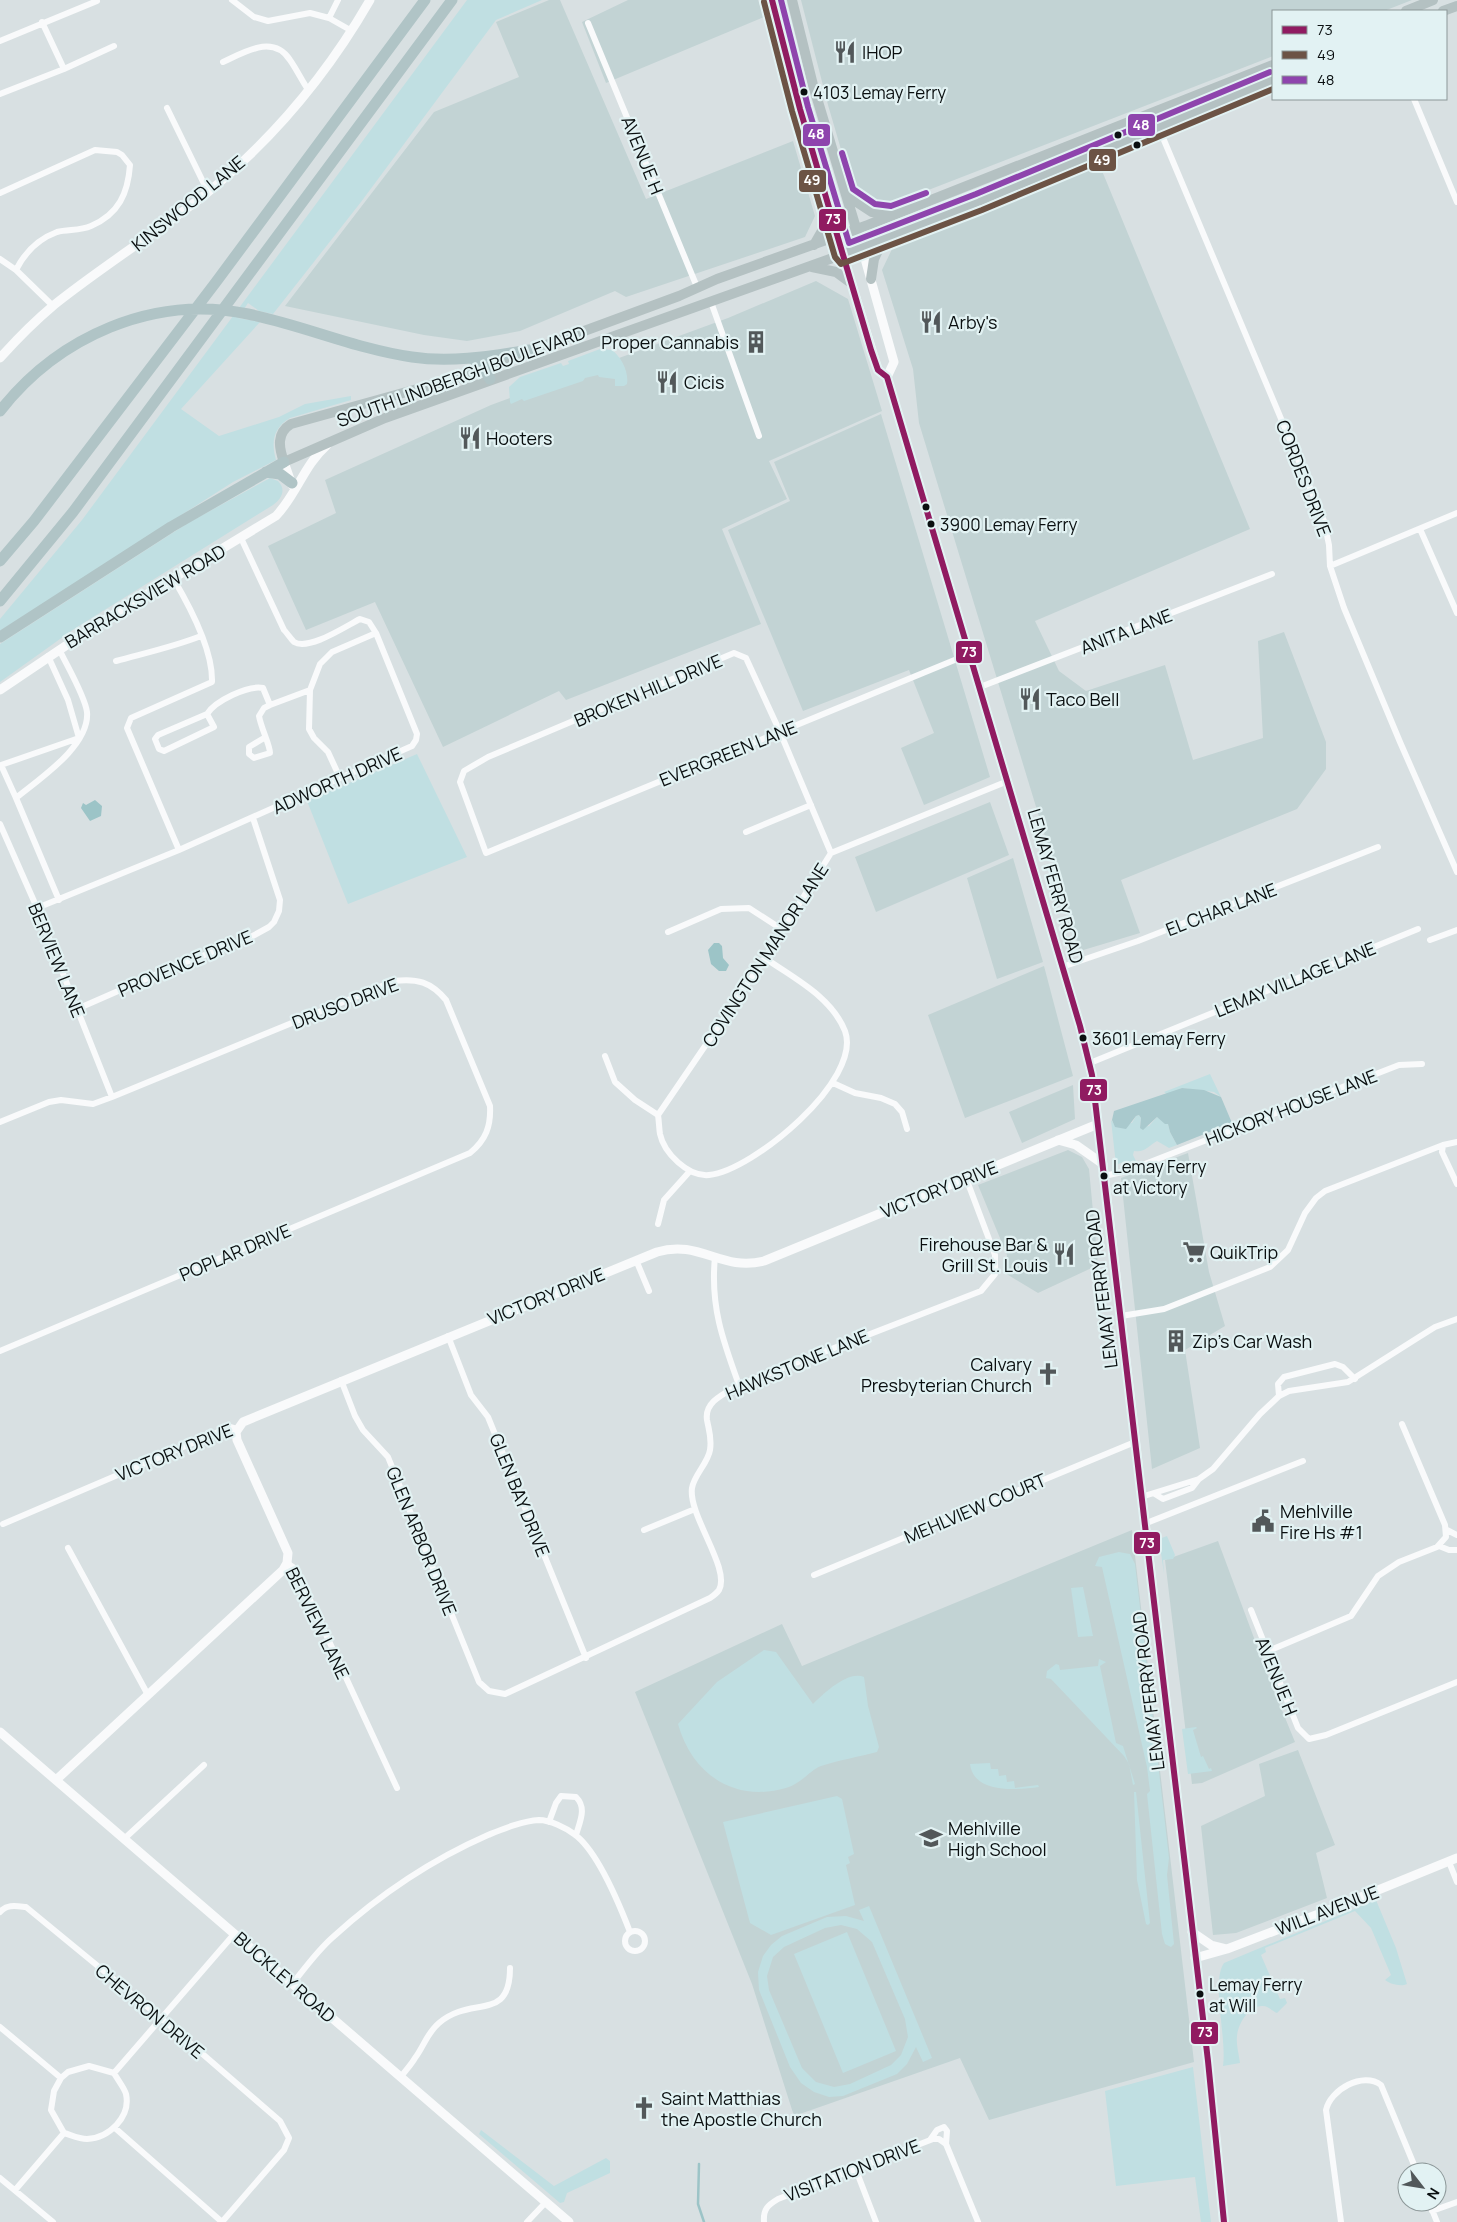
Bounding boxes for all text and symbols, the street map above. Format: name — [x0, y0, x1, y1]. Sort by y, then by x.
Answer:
legend — [1272, 10, 1447, 100]
text: 73 — [1317, 19, 1333, 40]
restaurant icon: IHOP — [832, 39, 858, 65]
place label: IHOP — [862, 40, 903, 64]
text: 49 — [1317, 44, 1335, 65]
text: 48 — [1317, 69, 1335, 90]
place label: 4103 Lemay Ferry — [813, 81, 946, 104]
marker: 4103 Lemay Ferry — [799, 87, 809, 97]
street label: AVENUE H — [616, 112, 670, 198]
line badge: 48 — [1127, 113, 1156, 137]
text: 48 — [1132, 115, 1150, 134]
line badge: 48 — [802, 123, 831, 147]
text: 48 — [807, 124, 825, 143]
unlabelled marker — [1113, 130, 1123, 140]
unlabelled marker — [1132, 140, 1142, 150]
line badge: 49 — [1088, 148, 1117, 172]
street label: KINSWOOD LANE — [126, 150, 250, 256]
text: 49 — [1094, 150, 1110, 169]
line badge: 49 — [798, 169, 827, 193]
text: 49 — [804, 170, 820, 189]
line badge: 73 — [818, 208, 847, 232]
text: 73 — [825, 209, 841, 228]
restaurant icon: Arby's — [918, 309, 944, 335]
place label: Arby's — [948, 310, 997, 334]
street label: SOUTH LINDBERGH BOULEVARD — [333, 320, 589, 432]
building icon: Proper Cannabis — [743, 329, 769, 355]
place label: Proper Cannabis — [601, 330, 739, 354]
restaurant icon: Cicis — [654, 369, 680, 395]
place label: Cicis — [684, 370, 724, 394]
street label: CORDES DRIVE — [1271, 416, 1337, 540]
restaurant icon: Hooters — [457, 425, 483, 451]
place label: Hooters — [486, 426, 553, 450]
unlabelled marker — [921, 502, 931, 512]
place label: 3900 Lemay Ferry — [940, 513, 1078, 536]
marker: 3900 Lemay Ferry — [926, 519, 936, 529]
street label: BARRACKSVIEW ROAD — [60, 539, 230, 653]
street label: ANITA LANE — [1077, 603, 1175, 659]
line badge: 73 — [955, 640, 983, 664]
text: 73 — [961, 642, 977, 661]
street label: BROKEN HILL DRIVE — [570, 648, 726, 732]
restaurant icon: Taco Bell — [1017, 686, 1043, 712]
place label: Taco Bell — [1046, 687, 1119, 711]
street label: EVERGREEN LANE — [656, 714, 800, 792]
street label: ADWORTH DRIVE — [269, 741, 405, 819]
street label: LEMAY FERRY ROAD — [1022, 806, 1090, 966]
street label: COVINGTON MANOR LANE — [696, 858, 834, 1052]
street label: EL CHAR LANE — [1162, 877, 1280, 941]
street label: BERVIEW LANE — [23, 899, 91, 1021]
street label: PROVENCE DRIVE — [114, 924, 256, 1002]
street label: LEMAY VILLAGE LANE — [1211, 936, 1379, 1022]
street label: DRUSO DRIVE — [288, 972, 402, 1034]
place label: 3601 Lemay Ferry — [1092, 1027, 1226, 1050]
marker: 3601 Lemay Ferry — [1078, 1033, 1088, 1043]
street label: HICKORY HOUSE LANE — [1202, 1063, 1380, 1151]
line badge: 73 — [1079, 1078, 1108, 1102]
text: 73 — [1086, 1080, 1102, 1099]
street label: VICTORY DRIVE — [877, 1155, 1001, 1223]
place label: Lemay Ferry at Victory — [1113, 1155, 1206, 1199]
marker: Lemay Ferry at Victory — [1099, 1171, 1109, 1181]
street label: LEMAY FERRY ROAD — [1079, 1208, 1123, 1370]
street label: POPLAR DRIVE — [176, 1218, 294, 1286]
place label: Firehouse Bar & Grill St. Louis — [919, 1232, 1048, 1277]
supermarket icon: QuikTrip — [1181, 1239, 1207, 1265]
place label: QuikTrip — [1210, 1240, 1278, 1264]
restaurant icon: Firehouse Bar & Grill St. Louis — [1051, 1241, 1077, 1267]
street label: VICTORY DRIVE — [484, 1262, 608, 1330]
street label: HAWKSTONE LANE — [722, 1323, 872, 1405]
building icon: Zip’s Car Wash — [1163, 1328, 1189, 1354]
place label: Zip’s Car Wash — [1192, 1329, 1312, 1353]
place label: Calvary Presbyterian Church — [861, 1352, 1032, 1397]
church icon: Calvary Presbyterian Church — [1035, 1361, 1061, 1387]
street label: VICTORY DRIVE — [112, 1418, 236, 1486]
street label: GLEN BAY DRIVE — [484, 1430, 556, 1560]
street label: GLEN ARBOR DRIVE — [381, 1463, 463, 1619]
street label: MEHLVIEW COURT — [900, 1467, 1050, 1549]
place label: Mehlville Fire Hs #1 — [1280, 1499, 1363, 1544]
public building icon: Mehlville Fire Hs #1 — [1250, 1508, 1276, 1534]
line badge: 73 — [1133, 1531, 1161, 1555]
text: 73 — [1139, 1533, 1155, 1552]
street label: BERVIEW LANE — [281, 1563, 355, 1683]
street label: LEMAY FERRY ROAD — [1126, 1610, 1170, 1772]
street label: AVENUE H — [1250, 1633, 1304, 1719]
place label: Mehlville High School — [948, 1816, 1047, 1861]
school or university icon: Mehlville High School — [918, 1825, 944, 1851]
street label: WILL AVENUE — [1272, 1879, 1382, 1941]
street label: BUCKLEY ROAD — [229, 1926, 341, 2028]
street label: CHEVRON DRIVE — [90, 1958, 210, 2064]
place label: Lemay Ferry at Will — [1209, 1973, 1302, 2017]
marker: Lemay Ferry at Will — [1195, 1989, 1205, 1999]
line badge: 73 — [1190, 2021, 1219, 2045]
text: 73 — [1197, 2022, 1213, 2041]
place label: Saint Matthias the Apostle Church — [661, 2086, 822, 2131]
church icon: Saint Matthias the Apostle Church — [631, 2095, 657, 2121]
street label: VISITATION DRIVE — [781, 2133, 923, 2207]
north arrow — [1397, 2162, 1447, 2212]
text: N — [1423, 2185, 1444, 2203]

